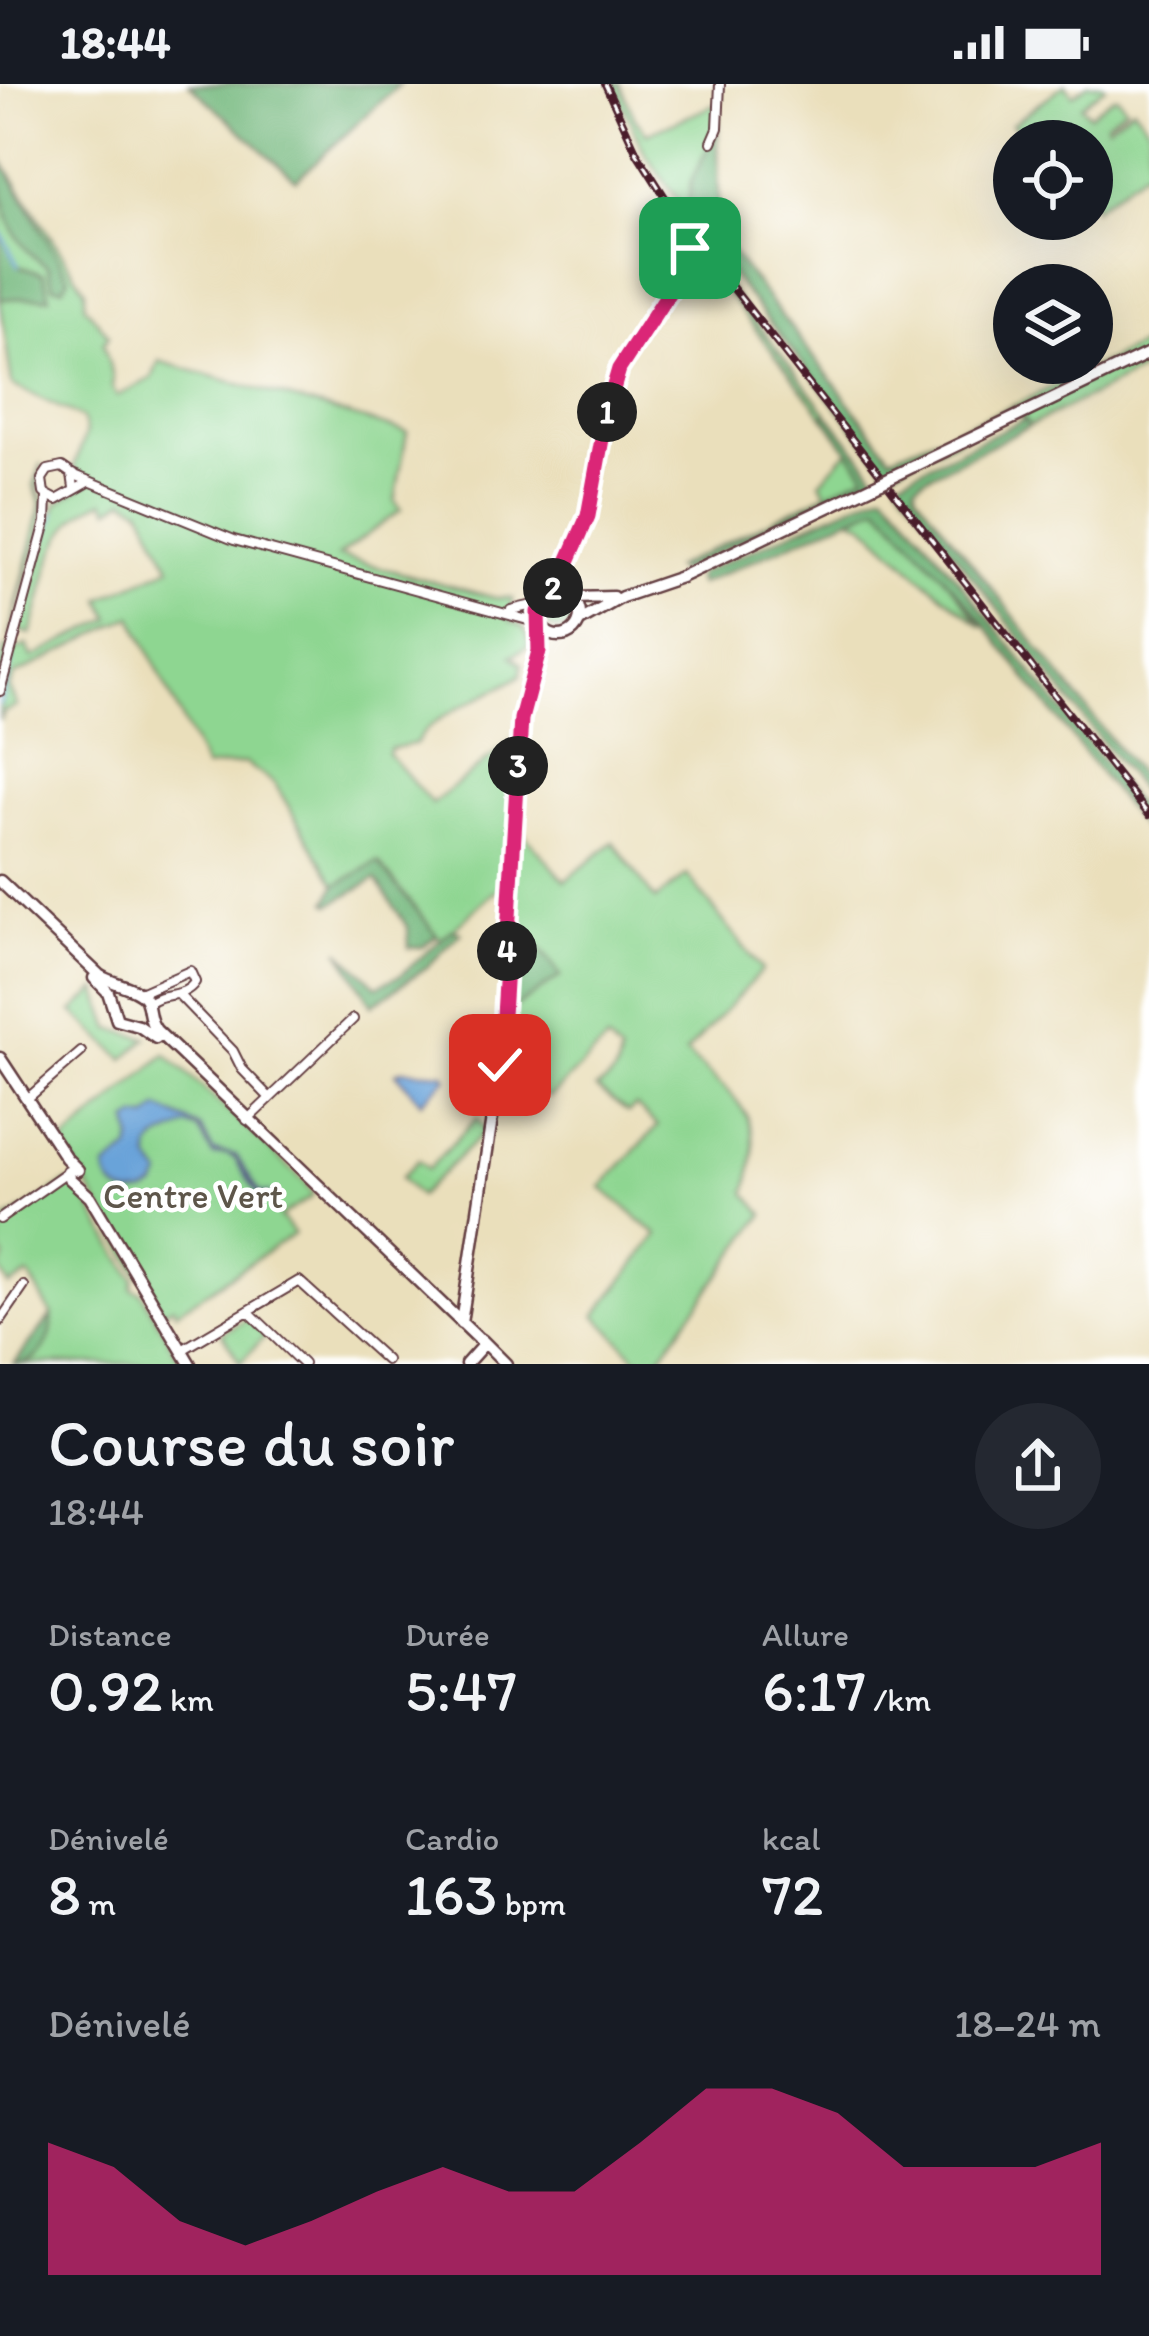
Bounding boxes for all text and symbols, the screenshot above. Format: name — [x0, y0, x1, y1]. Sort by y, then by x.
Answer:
text: 18:44 — [60, 15, 171, 69]
map controls — [993, 120, 1113, 384]
button: locate — [993, 120, 1113, 240]
pin — [639, 197, 741, 299]
icon: arrive — [657, 215, 723, 281]
button: layers — [993, 264, 1113, 384]
pin: 1 — [577, 382, 637, 442]
text: 1 — [599, 392, 615, 431]
pin: 2 — [523, 558, 583, 618]
text: 2 — [544, 568, 562, 607]
pin: 3 — [488, 736, 548, 796]
text: 3 — [509, 746, 527, 785]
pin: 4 — [477, 921, 537, 981]
text: 4 — [497, 931, 517, 970]
pin — [449, 1014, 551, 1116]
icon: check — [467, 1032, 533, 1098]
park label: Centre Vert — [103, 1174, 283, 1217]
text: Course du soir — [48, 1403, 454, 1483]
button: share — [975, 1403, 1101, 1529]
text: 18:44 — [48, 1488, 144, 1535]
text: Distance — [48, 1615, 172, 1654]
text: Durée — [405, 1615, 490, 1654]
text: Allure — [762, 1615, 849, 1654]
text: 0.92 — [48, 1654, 163, 1726]
text: 5:47 — [405, 1654, 517, 1726]
text: 6:17 — [762, 1654, 866, 1726]
text: km — [163, 1680, 214, 1719]
text: /km — [866, 1680, 931, 1719]
text: Dénivelé — [48, 1819, 169, 1858]
text: Cardio — [405, 1819, 499, 1858]
text: kcal — [762, 1819, 821, 1858]
text: 8 — [48, 1858, 81, 1930]
text: 163 — [405, 1858, 497, 1930]
text: 72 — [762, 1858, 823, 1930]
text: m — [81, 1884, 116, 1923]
text: bpm — [497, 1884, 566, 1923]
text: Dénivelé — [48, 2000, 191, 2047]
text: 18–24 m — [954, 2000, 1101, 2047]

